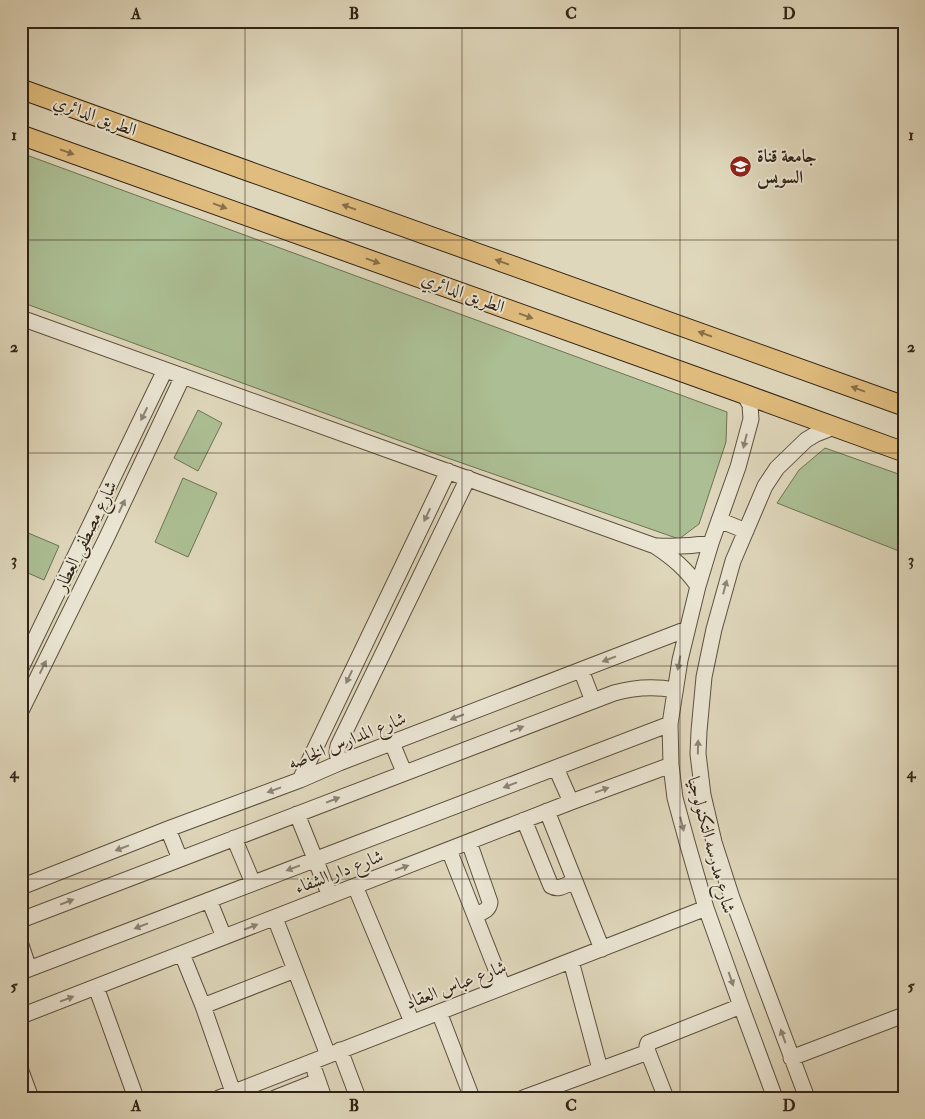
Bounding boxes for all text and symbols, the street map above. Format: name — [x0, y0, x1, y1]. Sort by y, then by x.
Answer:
text: A — [130, 4, 142, 24]
text: B — [349, 4, 359, 24]
text: C — [565, 4, 577, 24]
text: D — [782, 4, 796, 24]
street label: الطريق الدائري — [49, 90, 140, 145]
text: 1 — [11, 125, 17, 145]
text: 1 — [908, 125, 914, 145]
place label: جامعة قناة السويس — [757, 145, 817, 189]
one-way arrow — [60, 148, 75, 156]
school or university icon: جامعة قناة السويس — [729, 154, 753, 178]
one-way arrow — [213, 202, 228, 210]
one-way arrow — [342, 203, 357, 210]
one-way arrow — [366, 257, 381, 265]
one-way arrow — [495, 258, 510, 265]
street label: الطريق الدائري — [417, 267, 508, 322]
one-way arrow — [519, 312, 534, 320]
one-way arrow — [697, 330, 712, 338]
text: 2 — [10, 337, 18, 357]
text: 2 — [907, 337, 915, 357]
one-way arrow — [850, 385, 865, 393]
one-way arrow — [139, 407, 147, 421]
one-way arrow — [741, 433, 749, 448]
street label: شارع مصطفى العطار — [49, 477, 125, 598]
one-way arrow — [117, 498, 126, 513]
one-way arrow — [422, 508, 430, 522]
text: 3 — [11, 550, 17, 570]
text: 3 — [908, 550, 914, 570]
one-way arrow — [722, 580, 730, 595]
one-way arrow — [601, 655, 616, 663]
one-way arrow — [675, 656, 683, 672]
one-way arrow — [39, 660, 47, 674]
one-way arrow — [345, 670, 354, 685]
street label: شارع المدارس الخاصه — [285, 707, 411, 778]
one-way arrow — [450, 714, 464, 722]
one-way arrow — [510, 725, 524, 733]
one-way arrow — [694, 739, 702, 755]
text: 4 — [9, 763, 20, 783]
text: 4 — [906, 763, 917, 783]
street label: شارع مدرسه التكنولوجيا — [679, 774, 740, 917]
one-way arrow — [502, 781, 517, 789]
one-way arrow — [595, 786, 610, 793]
one-way arrow — [266, 787, 281, 794]
one-way arrow — [326, 796, 341, 804]
one-way arrow — [678, 817, 686, 832]
one-way arrow — [114, 844, 129, 852]
street label: شارع دار الشفاء — [291, 845, 388, 902]
one-way arrow — [285, 864, 300, 872]
one-way arrow — [395, 864, 410, 872]
one-way arrow — [60, 898, 75, 906]
one-way arrow — [133, 922, 148, 930]
one-way arrow — [244, 923, 259, 931]
street label: شارع عباس العقاد — [402, 955, 511, 1018]
one-way arrow — [727, 972, 735, 987]
text: 5 — [10, 976, 18, 996]
text: 5 — [907, 976, 915, 996]
one-way arrow — [60, 995, 75, 1003]
one-way arrow — [779, 1028, 787, 1043]
text: A — [130, 1096, 142, 1116]
text: B — [349, 1096, 359, 1116]
text: C — [565, 1096, 577, 1116]
text: D — [782, 1096, 796, 1116]

